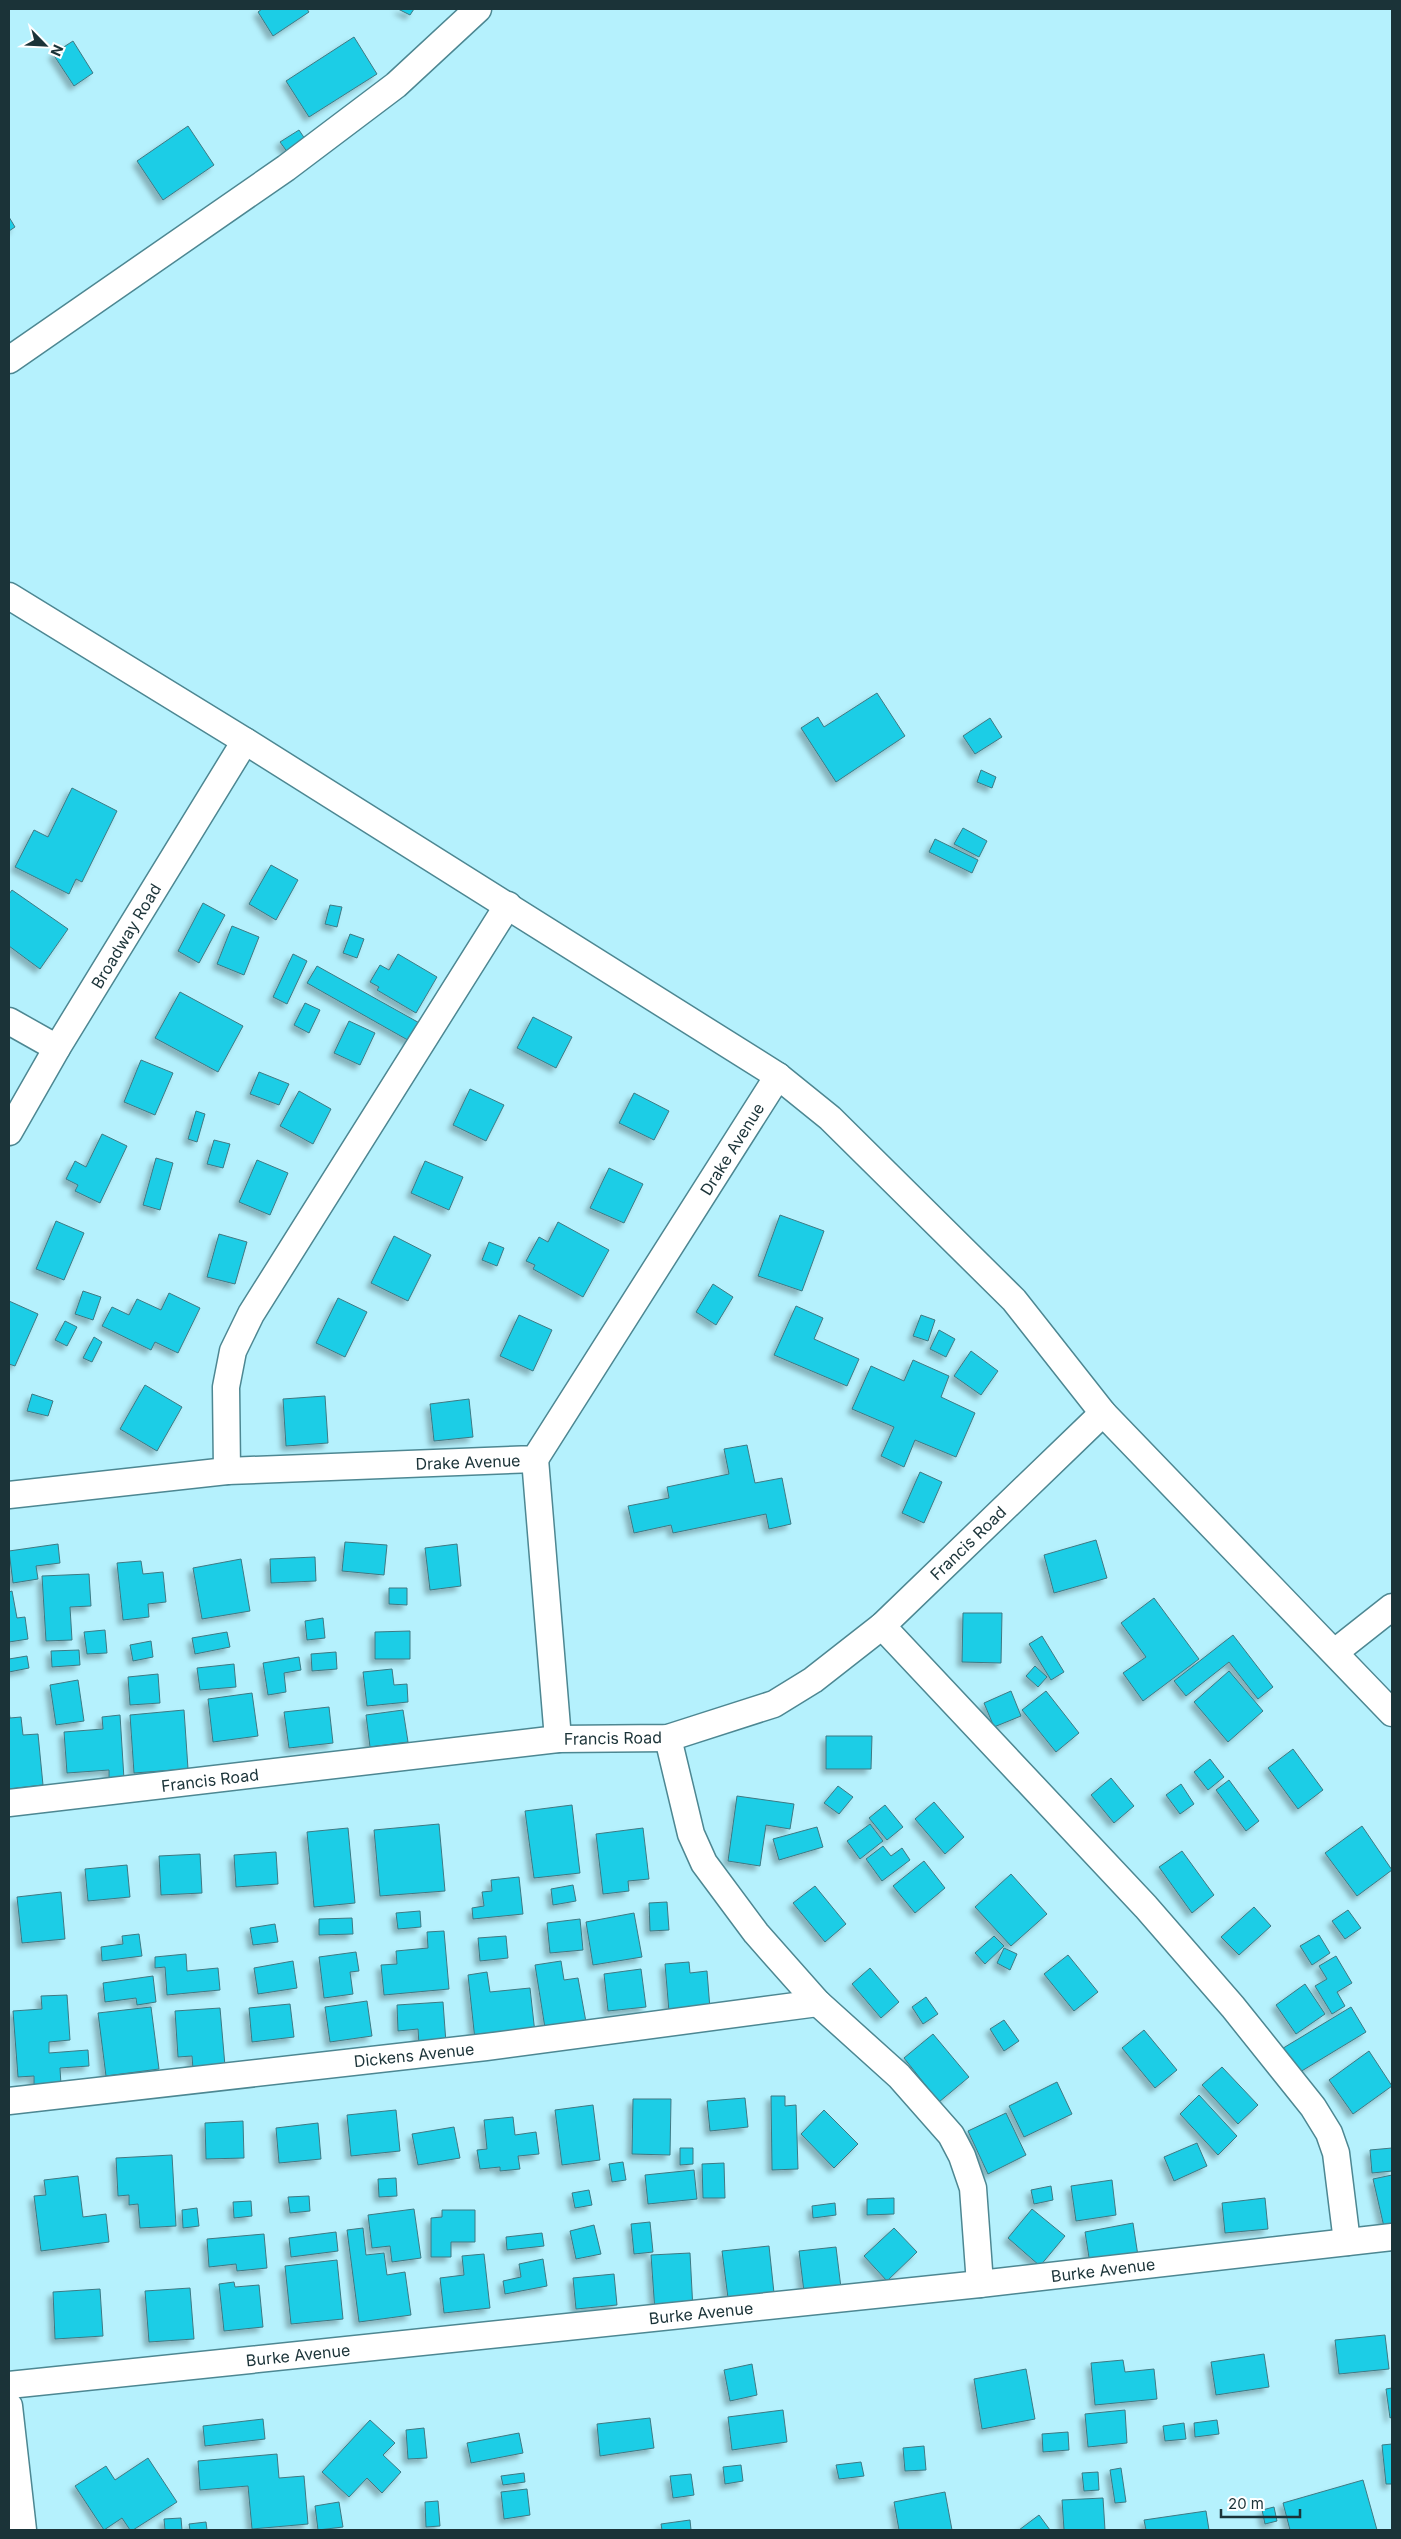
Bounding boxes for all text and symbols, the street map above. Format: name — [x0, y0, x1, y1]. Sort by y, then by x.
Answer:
north arrow — [20, 20, 70, 70]
text: N — [47, 42, 67, 59]
street label: Broadway Road — [87, 880, 165, 992]
street label: Drake Avenue — [696, 1099, 768, 1199]
street label: Drake Avenue — [415, 1450, 521, 1474]
street label: Francis Road — [926, 1502, 1010, 1584]
street label: Francis Road — [564, 1727, 662, 1749]
street label: Francis Road — [160, 1764, 260, 1796]
street label: Dickens Avenue — [353, 2039, 475, 2071]
street label: Burke Avenue — [1050, 2254, 1156, 2286]
street label: Burke Avenue — [648, 2298, 754, 2328]
street label: Burke Avenue — [245, 2340, 351, 2370]
scale bar — [1221, 2486, 1300, 2518]
text: 20 m — [1228, 2494, 1264, 2513]

